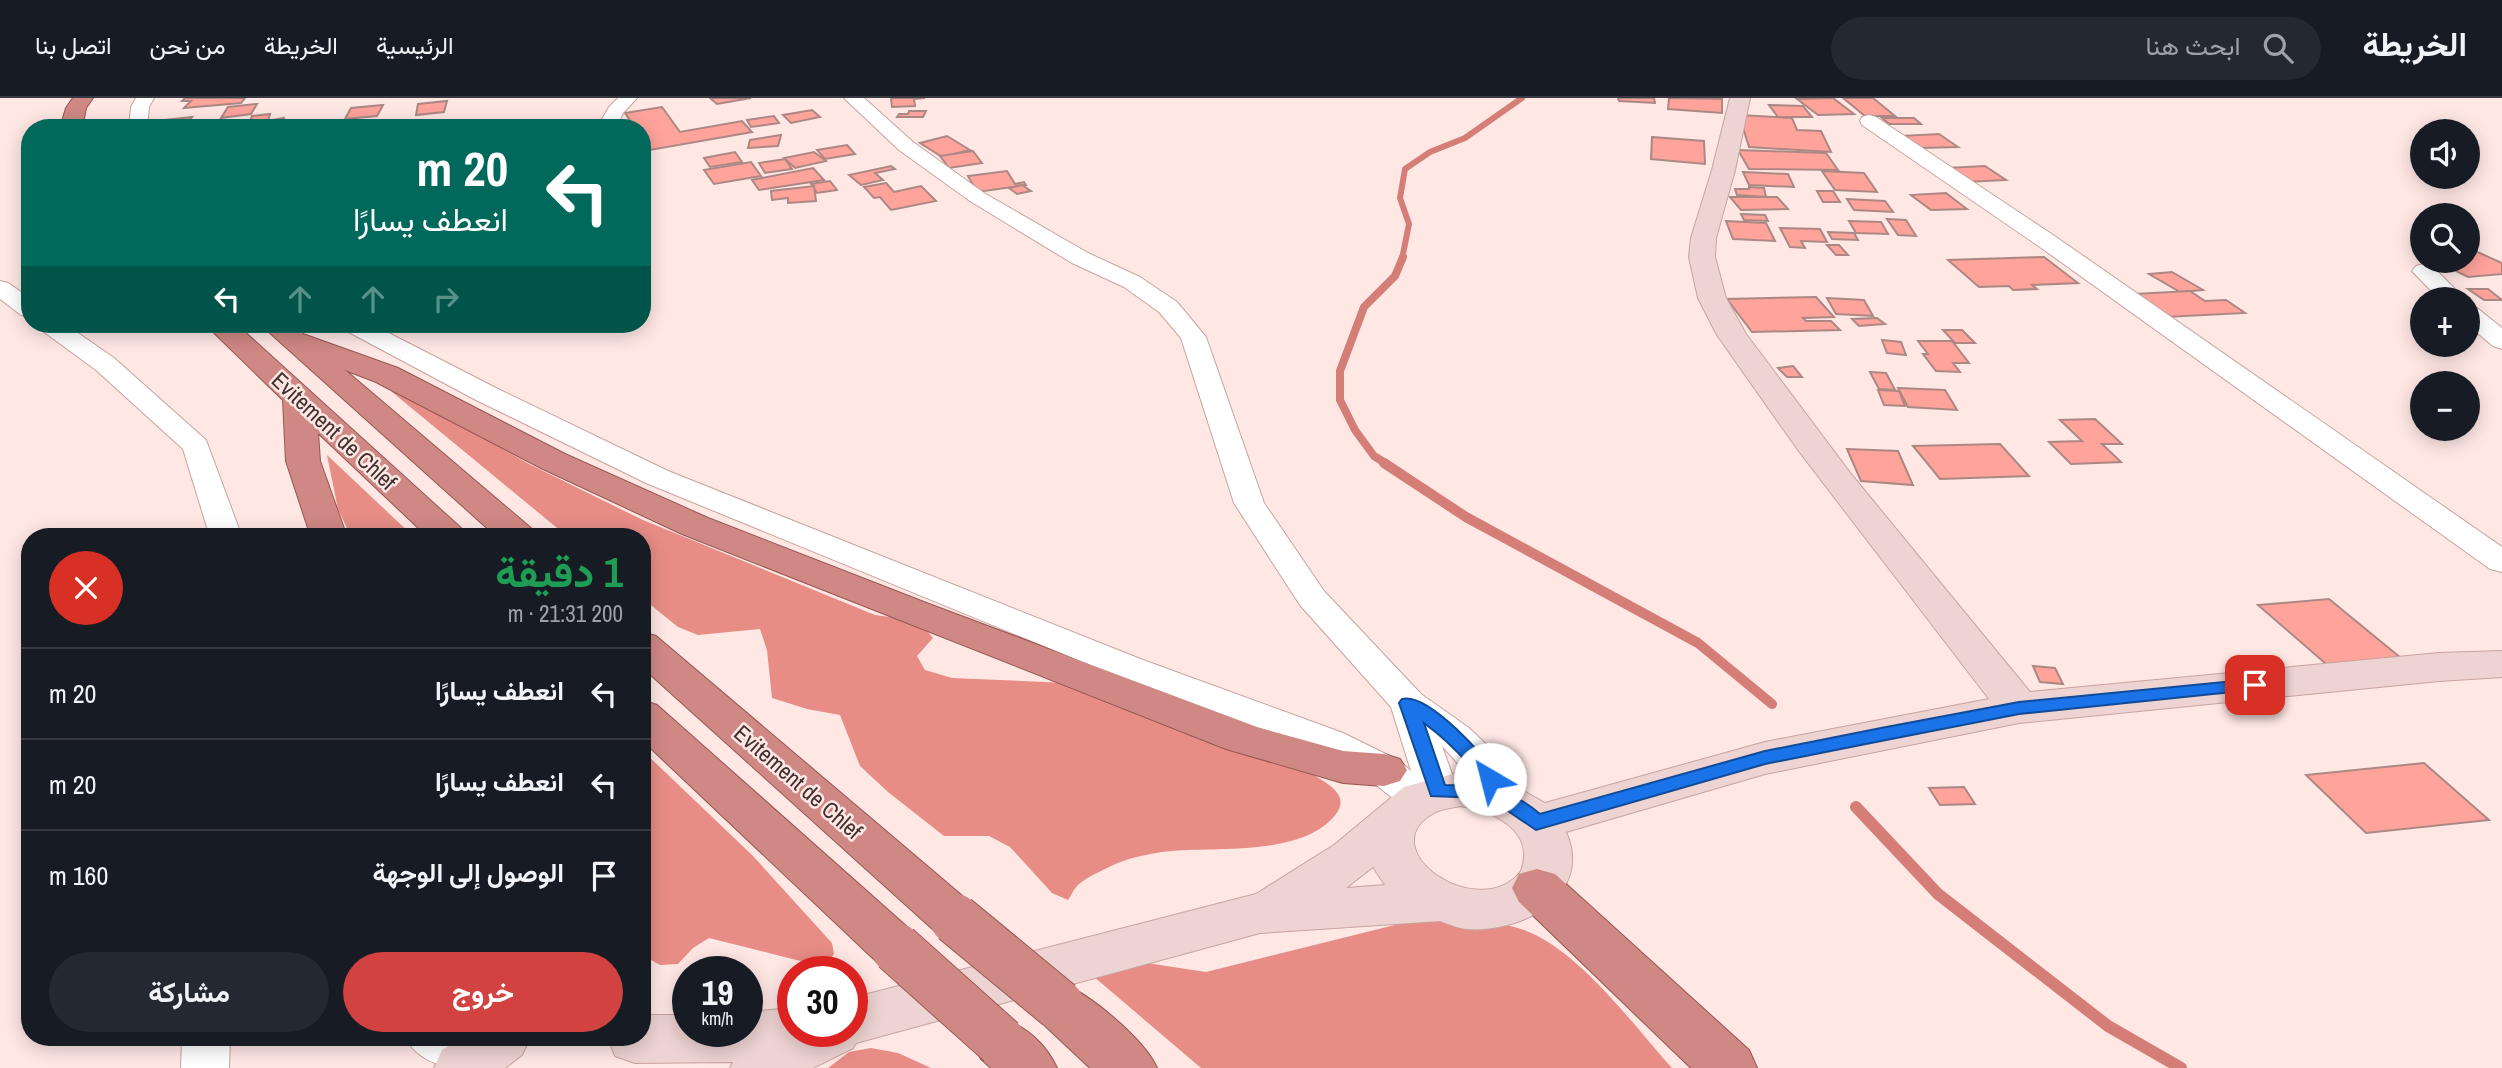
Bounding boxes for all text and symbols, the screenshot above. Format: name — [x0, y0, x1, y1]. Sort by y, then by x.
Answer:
search box — [1831, 17, 2321, 80]
text: الخريطة — [2363, 22, 2467, 66]
text: ابحث هنا — [2145, 28, 2241, 63]
text: اتصل بنا — [35, 29, 112, 61]
text: من نحن — [150, 29, 226, 61]
text: الخريطة — [264, 29, 338, 61]
text: الرئيسية — [376, 29, 453, 61]
icon: search — [2259, 29, 2297, 67]
map controls — [2410, 119, 2480, 441]
button: sound — [2410, 119, 2480, 189]
text: 20 m — [416, 135, 508, 201]
icon: left — [532, 147, 623, 238]
text: انعطف يسارًا — [353, 198, 508, 241]
button: search — [2410, 203, 2480, 273]
icon: left — [208, 280, 246, 318]
icon: ahead — [281, 280, 319, 318]
icon: ahead — [354, 280, 392, 318]
icon: right — [427, 280, 465, 318]
button: + — [2410, 287, 2480, 357]
street label: Evitement de Chlef — [265, 365, 404, 497]
button: − — [2410, 371, 2480, 441]
text: 1 دقيقة — [495, 544, 623, 600]
button: close — [49, 551, 123, 625]
text: 200 m · 21:31 — [508, 598, 623, 629]
pin — [2225, 655, 2285, 715]
icon: arrive — [2236, 666, 2274, 704]
text: انعطف يسارًا — [435, 673, 564, 708]
icon: left — [585, 675, 623, 713]
text: 20 m — [49, 676, 96, 711]
street label: Evitement de Chlef — [728, 717, 870, 846]
position arrow — [1453, 742, 1527, 816]
text: انعطف يسارًا — [435, 764, 564, 799]
icon: left — [585, 766, 623, 804]
text: 20 m — [49, 767, 96, 802]
text: الوصول إلى الوجهة — [372, 855, 564, 890]
icon: arrive — [585, 857, 623, 895]
text: 160 m — [49, 858, 108, 893]
button: مشاركة — [49, 952, 329, 1032]
button: خروج — [343, 952, 623, 1032]
speed limit sign: 30 — [777, 956, 868, 1047]
text: 19 — [702, 969, 733, 1016]
text: km/h — [702, 1006, 734, 1031]

